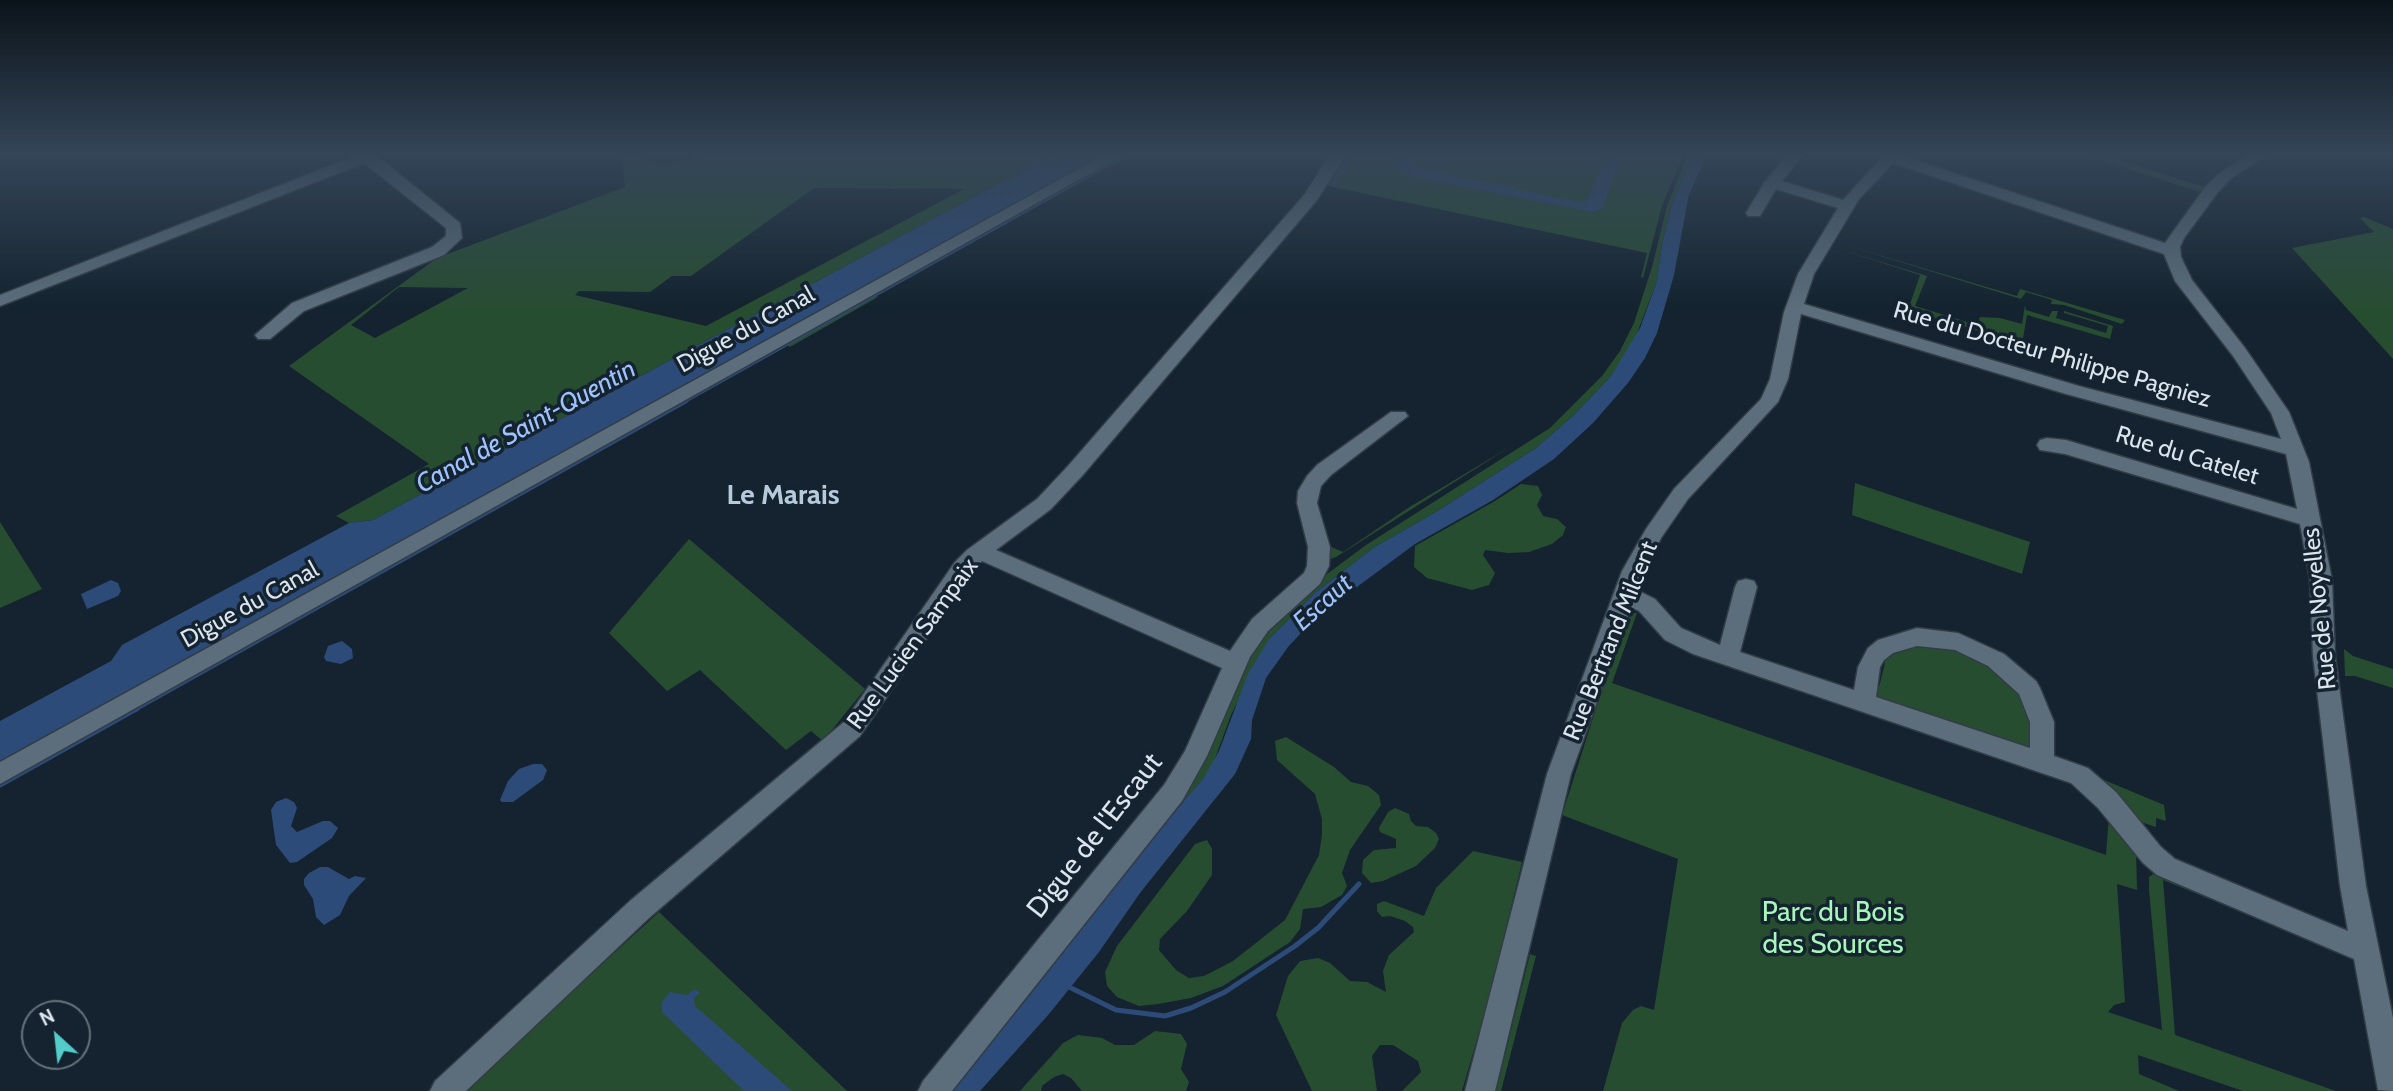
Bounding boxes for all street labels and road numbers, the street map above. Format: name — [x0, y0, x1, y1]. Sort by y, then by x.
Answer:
street label: Digue du Canal — [672, 280, 820, 380]
street label: Rue du Docteur Philippe Pagniez — [1890, 296, 2214, 414]
street label: Rue du Catelet — [2112, 421, 2262, 491]
street label: Rue de Noyelles — [2297, 527, 2343, 691]
street label: Rue Bertrand Milcent — [1558, 537, 1664, 745]
street label: Rue Lucien Sampaix — [841, 553, 985, 735]
street label: Digue du Canal — [176, 555, 324, 655]
street label: Digue de l'Escaut — [1020, 747, 1170, 925]

